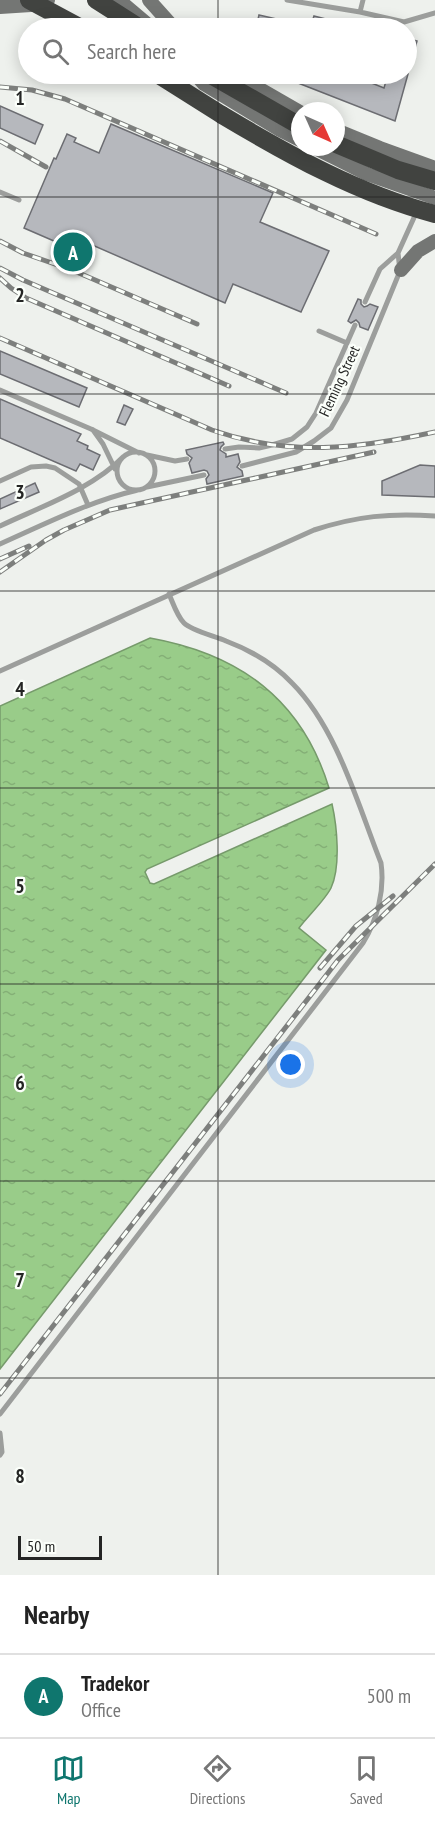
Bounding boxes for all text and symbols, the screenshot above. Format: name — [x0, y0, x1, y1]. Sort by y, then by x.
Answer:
search box — [18, 18, 417, 84]
icon: search — [39, 35, 72, 68]
text: Search here — [87, 37, 176, 65]
text: 1 — [15, 85, 25, 111]
north arrow — [291, 102, 345, 156]
pin: A — [54, 230, 92, 274]
text: 2 — [15, 282, 25, 308]
street label: Fleming Street — [314, 342, 364, 420]
text: 3 — [15, 479, 25, 505]
text: 4 — [15, 676, 25, 702]
text: 5 — [15, 873, 25, 899]
your location — [276, 1050, 305, 1079]
text: 6 — [15, 1070, 25, 1096]
text: 7 — [15, 1267, 25, 1293]
text: 8 — [15, 1463, 25, 1489]
scale bar — [18, 1533, 102, 1560]
text: 50 m — [27, 1536, 55, 1556]
text: Nearby — [24, 1598, 89, 1631]
text: Tradekor — [81, 1669, 149, 1697]
text: A — [38, 1683, 49, 1709]
text: 500 m — [367, 1683, 411, 1709]
text: Office — [81, 1697, 121, 1723]
tab: Map — [52, 1752, 85, 1808]
tab: Directions — [190, 1752, 245, 1808]
tab: Saved — [350, 1752, 383, 1808]

